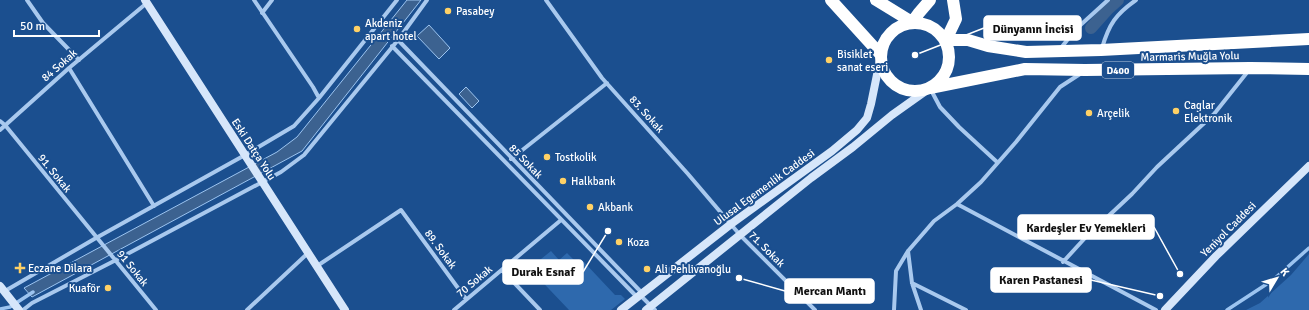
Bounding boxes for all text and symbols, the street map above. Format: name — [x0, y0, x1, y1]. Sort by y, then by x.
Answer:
place label: Pasabey — [456, 5, 495, 18]
marker: Pasabey — [443, 6, 453, 16]
scale bar — [14, 12, 99, 38]
callout: Dünyanın İncisi — [984, 16, 1081, 40]
place label: Akdeniz apart hotel — [365, 17, 417, 43]
text: 50 m — [20, 19, 45, 34]
text: Dünyanın İncisi — [992, 22, 1074, 37]
marker: Akdeniz apart hotel — [352, 24, 362, 34]
street label: 84 Sokak — [39, 46, 80, 84]
place label: Bisiklet sanat eseri — [837, 48, 888, 74]
street label: Marmaris Muğla Yolu — [1140, 49, 1240, 64]
marker: Bisiklet sanat eseri — [824, 55, 834, 65]
road number: D400 — [1102, 62, 1134, 78]
street label: 83. Sokak — [627, 93, 667, 136]
place label: Caglar Elektronik — [1184, 99, 1233, 125]
marker: Caglar Elektronik — [1171, 106, 1181, 116]
place label: Arçelik — [1097, 107, 1130, 120]
marker: Arçelik — [1084, 108, 1094, 118]
street label: Eski Datça Yolu — [229, 116, 278, 183]
street label: 85 Sokak — [506, 141, 545, 182]
street label: Ulusal Egemenlik Caddesi — [711, 146, 817, 228]
street label: 91. Sokak — [35, 151, 74, 196]
place label: Tostkolik — [555, 151, 597, 164]
marker: Tostkolik — [542, 152, 552, 162]
place label: Halkbank — [571, 175, 616, 188]
marker: Halkbank — [558, 176, 568, 186]
street label: Yeniyol Caddesi — [1198, 199, 1259, 260]
place label: Akbank — [598, 201, 634, 214]
marker: Akbank — [585, 202, 595, 212]
callout: Kardeşler Ev Yemekleri — [1018, 215, 1154, 239]
text: Kardeşler Ev Yemekleri — [1026, 221, 1146, 236]
street label: 89. Sokak — [422, 227, 460, 272]
street label: 71. Sokak — [746, 229, 788, 270]
place label: Koza — [627, 236, 650, 249]
marker: Koza — [614, 237, 624, 247]
street label: 91 Sokak — [114, 248, 151, 289]
north arrow — [1257, 258, 1297, 298]
callout: Durak Esnaf — [503, 260, 583, 284]
place label: Eczane Dilara — [28, 262, 93, 275]
street label: 70 Sokak — [454, 262, 495, 300]
marker: Eczane Dilara — [15, 263, 25, 273]
place label: Ali Pehlivanoğlu — [655, 263, 731, 276]
marker: Ali Pehlivanoğlu — [642, 264, 652, 274]
text: Durak Esnaf — [511, 265, 575, 280]
text: K — [1277, 265, 1292, 279]
callout: Karen Pastanesi — [991, 268, 1091, 292]
text: Karen Pastanesi — [999, 273, 1083, 288]
callout: Mercan Mantı — [785, 279, 874, 303]
place label: Kuaför — [69, 282, 100, 295]
marker: Kuaför — [103, 283, 113, 293]
text: Mercan Mantı — [794, 284, 866, 299]

